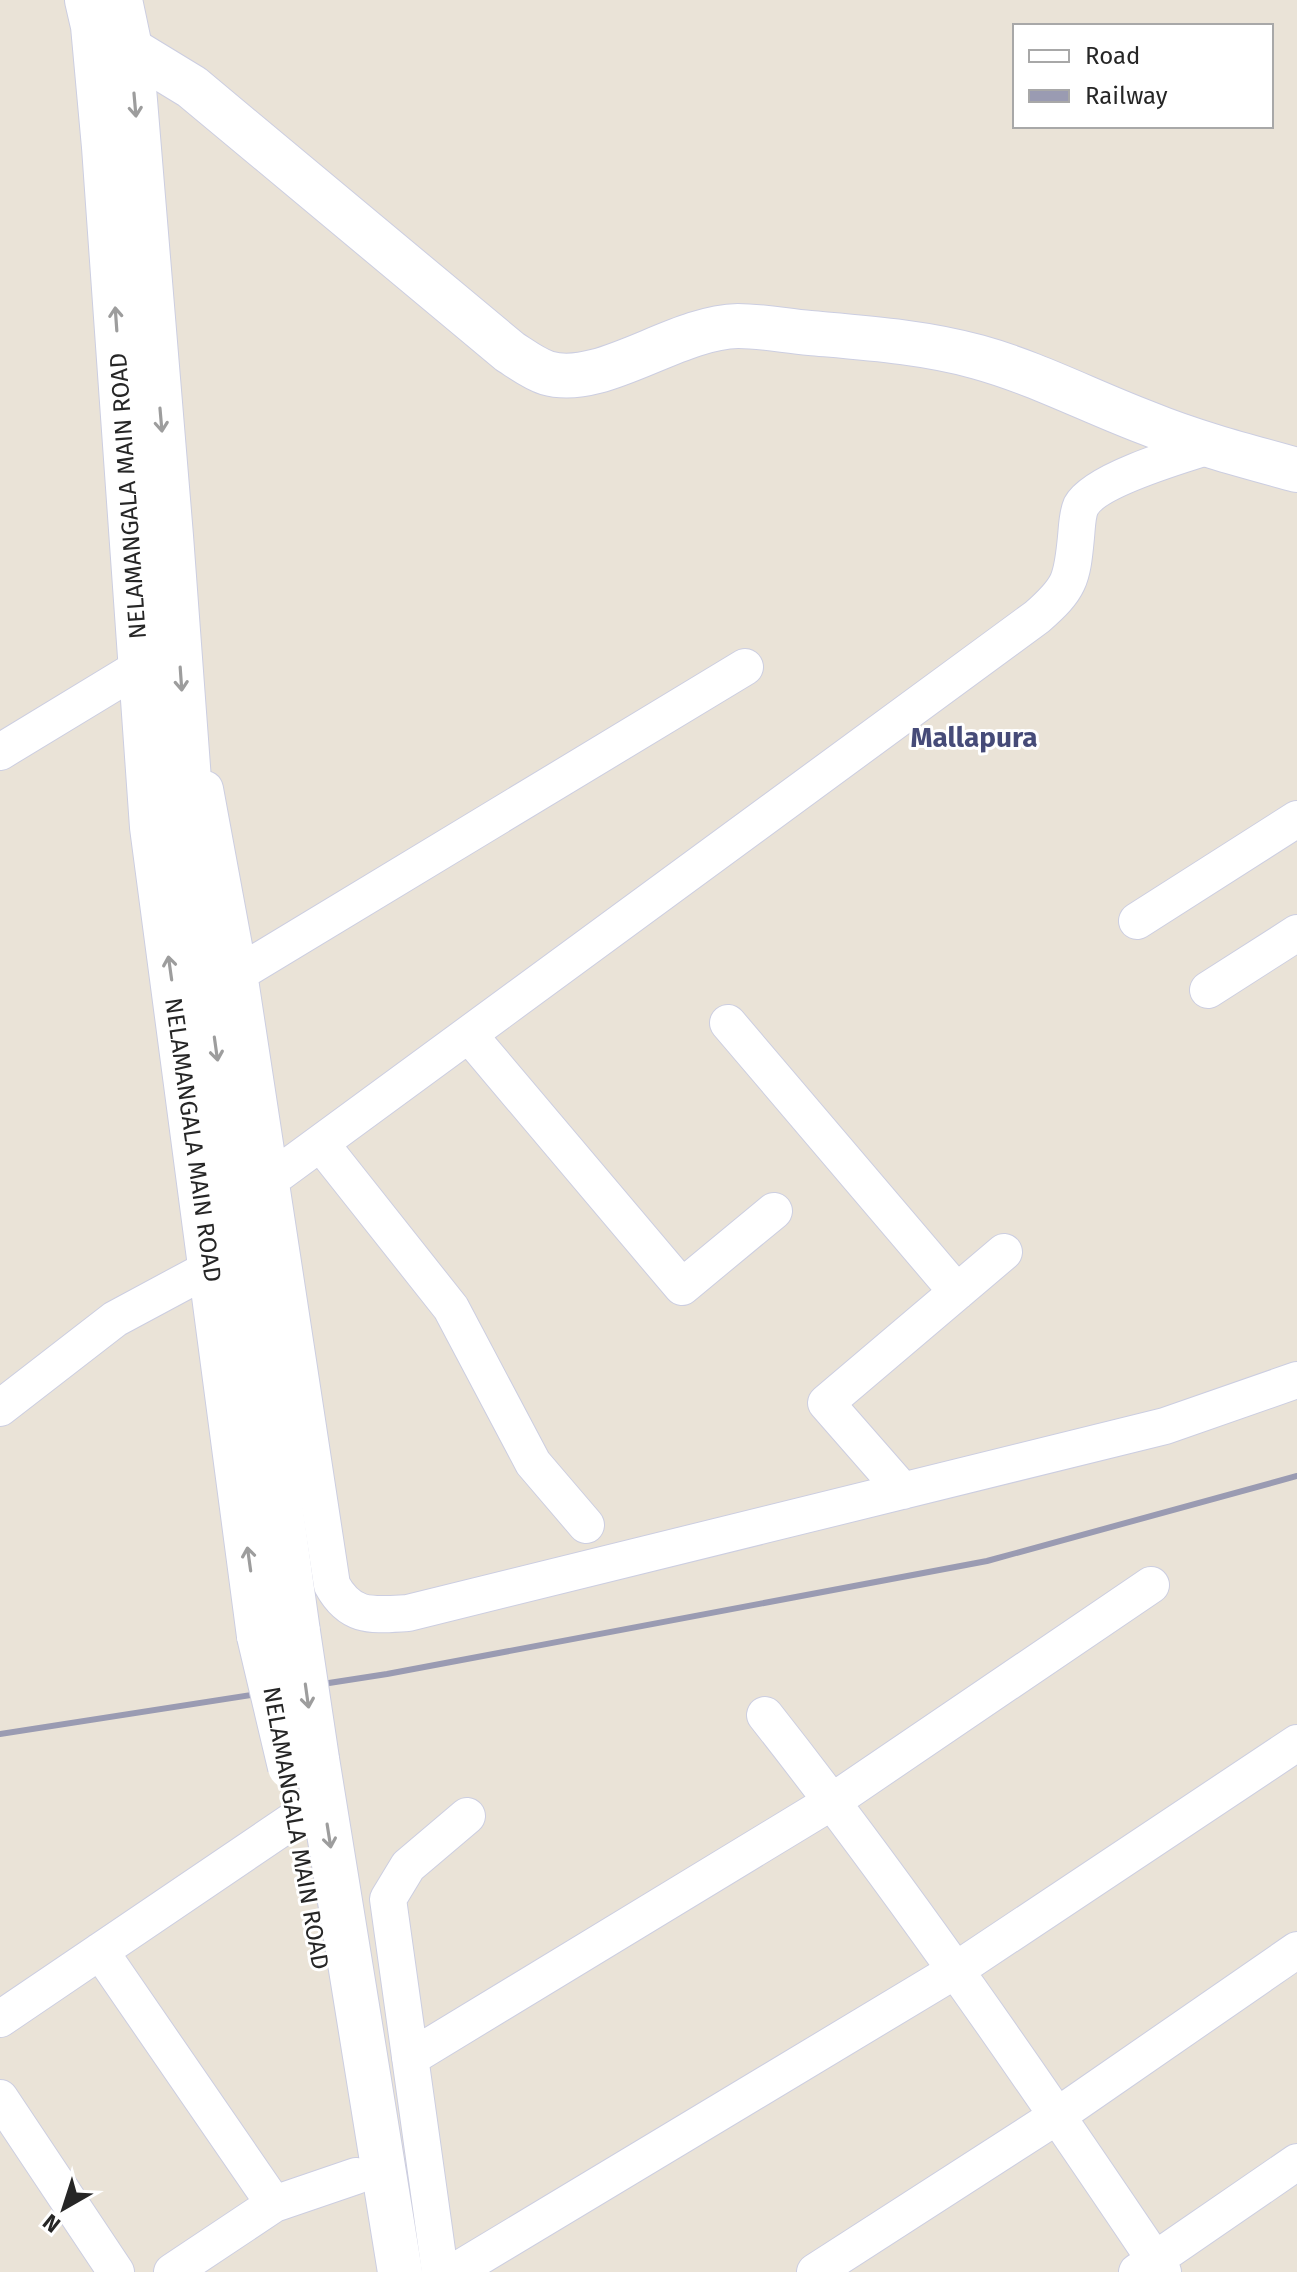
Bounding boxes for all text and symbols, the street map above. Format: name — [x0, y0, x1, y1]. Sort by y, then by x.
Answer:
legend — [1013, 24, 1273, 128]
text: Road — [1085, 42, 1140, 70]
text: Railway — [1085, 82, 1168, 110]
one-way arrow — [128, 91, 143, 118]
one-way arrow — [108, 306, 123, 333]
street label: NELAMANGALA MAIN ROAD — [104, 352, 152, 640]
one-way arrow — [154, 406, 169, 433]
one-way arrow — [174, 665, 189, 692]
district label: Mallapura — [910, 721, 1038, 754]
one-way arrow — [163, 955, 178, 982]
street label: NELAMANGALA MAIN ROAD — [159, 996, 227, 1284]
one-way arrow — [209, 1036, 224, 1061]
one-way arrow — [241, 1547, 256, 1572]
one-way arrow — [300, 1683, 315, 1708]
street label: NELAMANGALA MAIN ROAD — [257, 1684, 335, 1972]
one-way arrow — [322, 1823, 337, 1848]
north arrow — [24, 2168, 104, 2248]
text: N — [38, 2208, 66, 2238]

